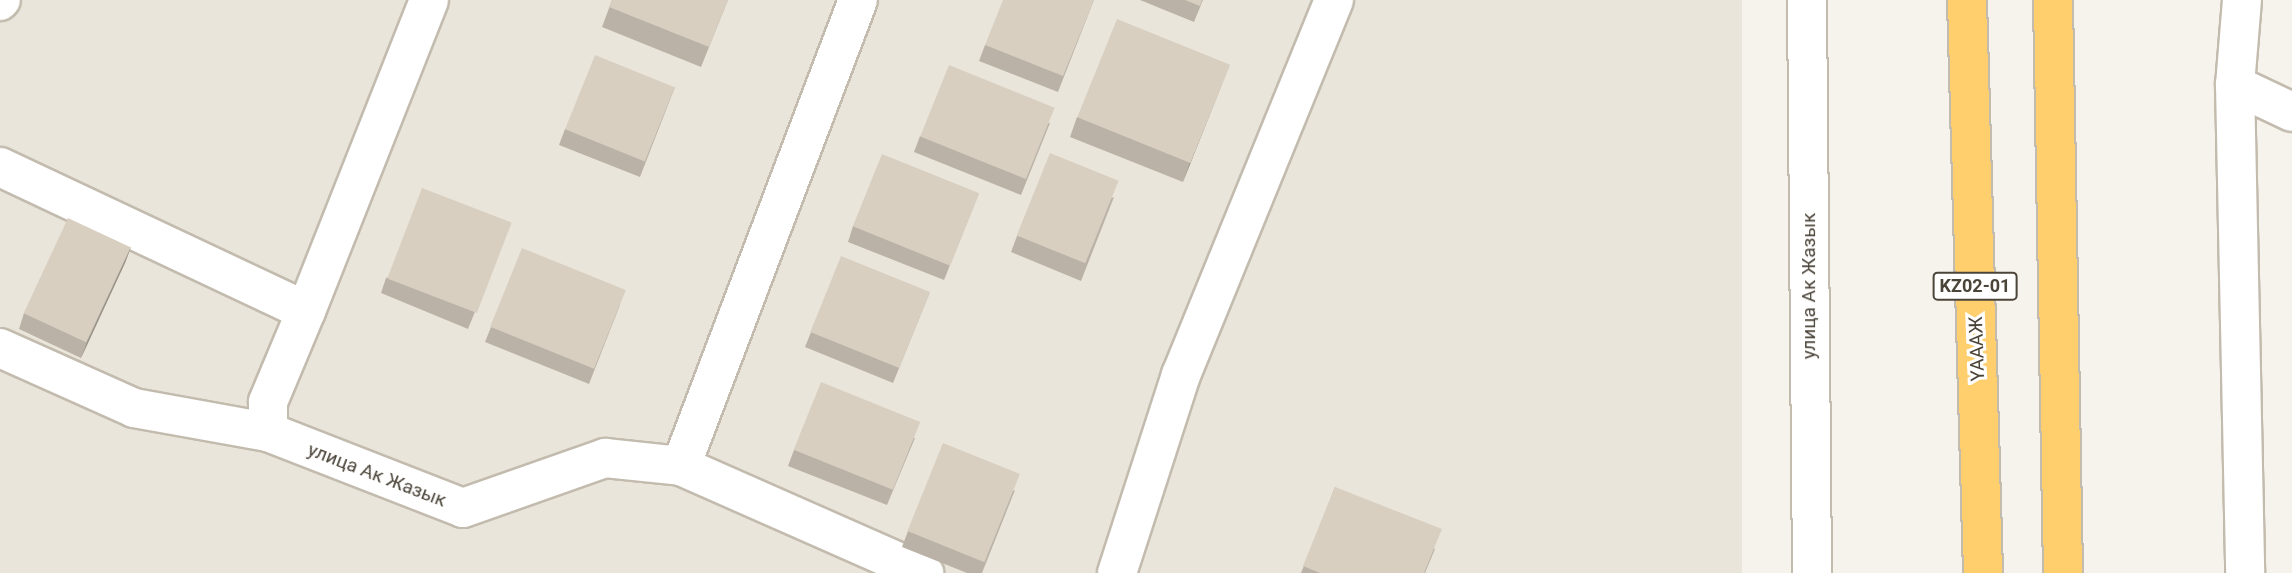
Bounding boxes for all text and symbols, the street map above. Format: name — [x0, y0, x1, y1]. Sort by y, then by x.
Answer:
street label: улица Ак Жазык — [1798, 213, 1820, 359]
road number: KZ02-01 — [1931, 272, 2019, 300]
street label: ҮАААЖ — [1964, 316, 1990, 382]
street label: улица Ак Жазык — [305, 438, 449, 512]

